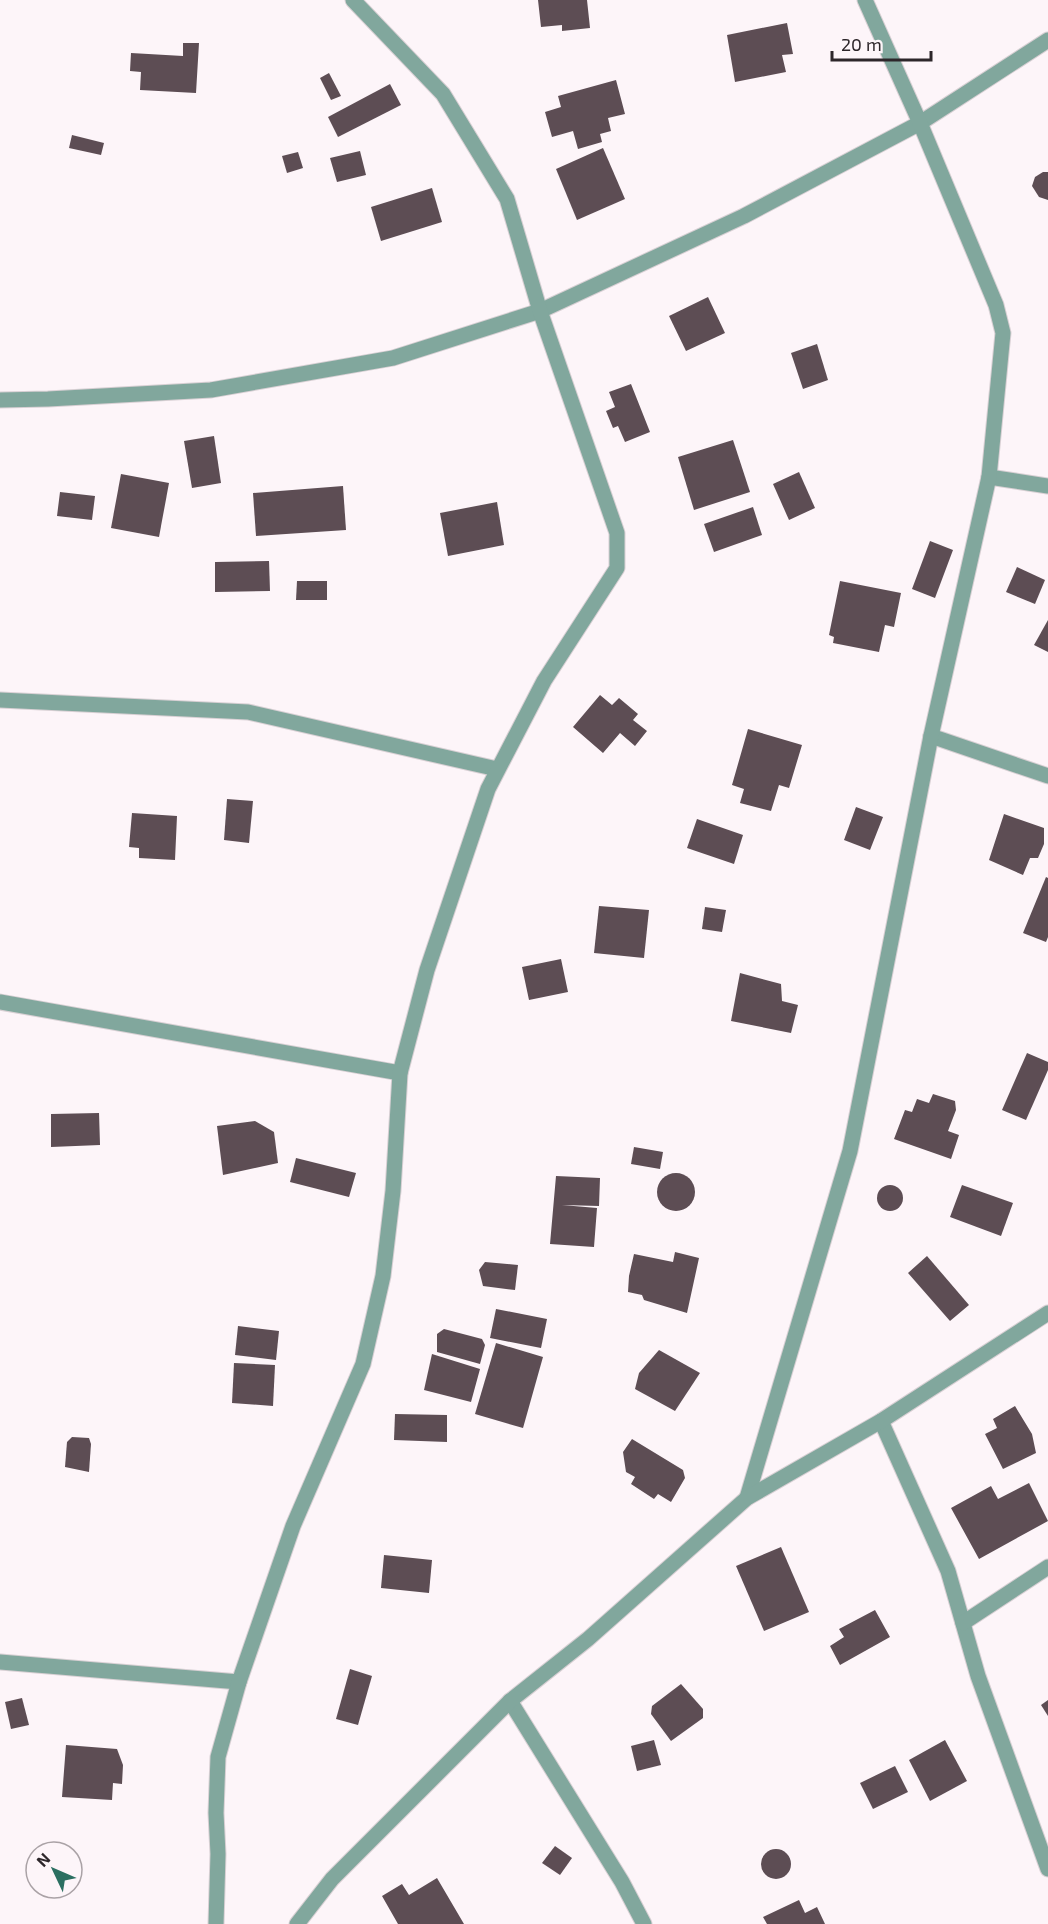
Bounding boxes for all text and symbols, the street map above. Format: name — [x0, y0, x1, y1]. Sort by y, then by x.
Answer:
scale bar — [832, 24, 931, 62]
text: 20 m — [841, 33, 882, 55]
north arrow — [24, 1840, 84, 1900]
text: N — [32, 1848, 54, 1870]

